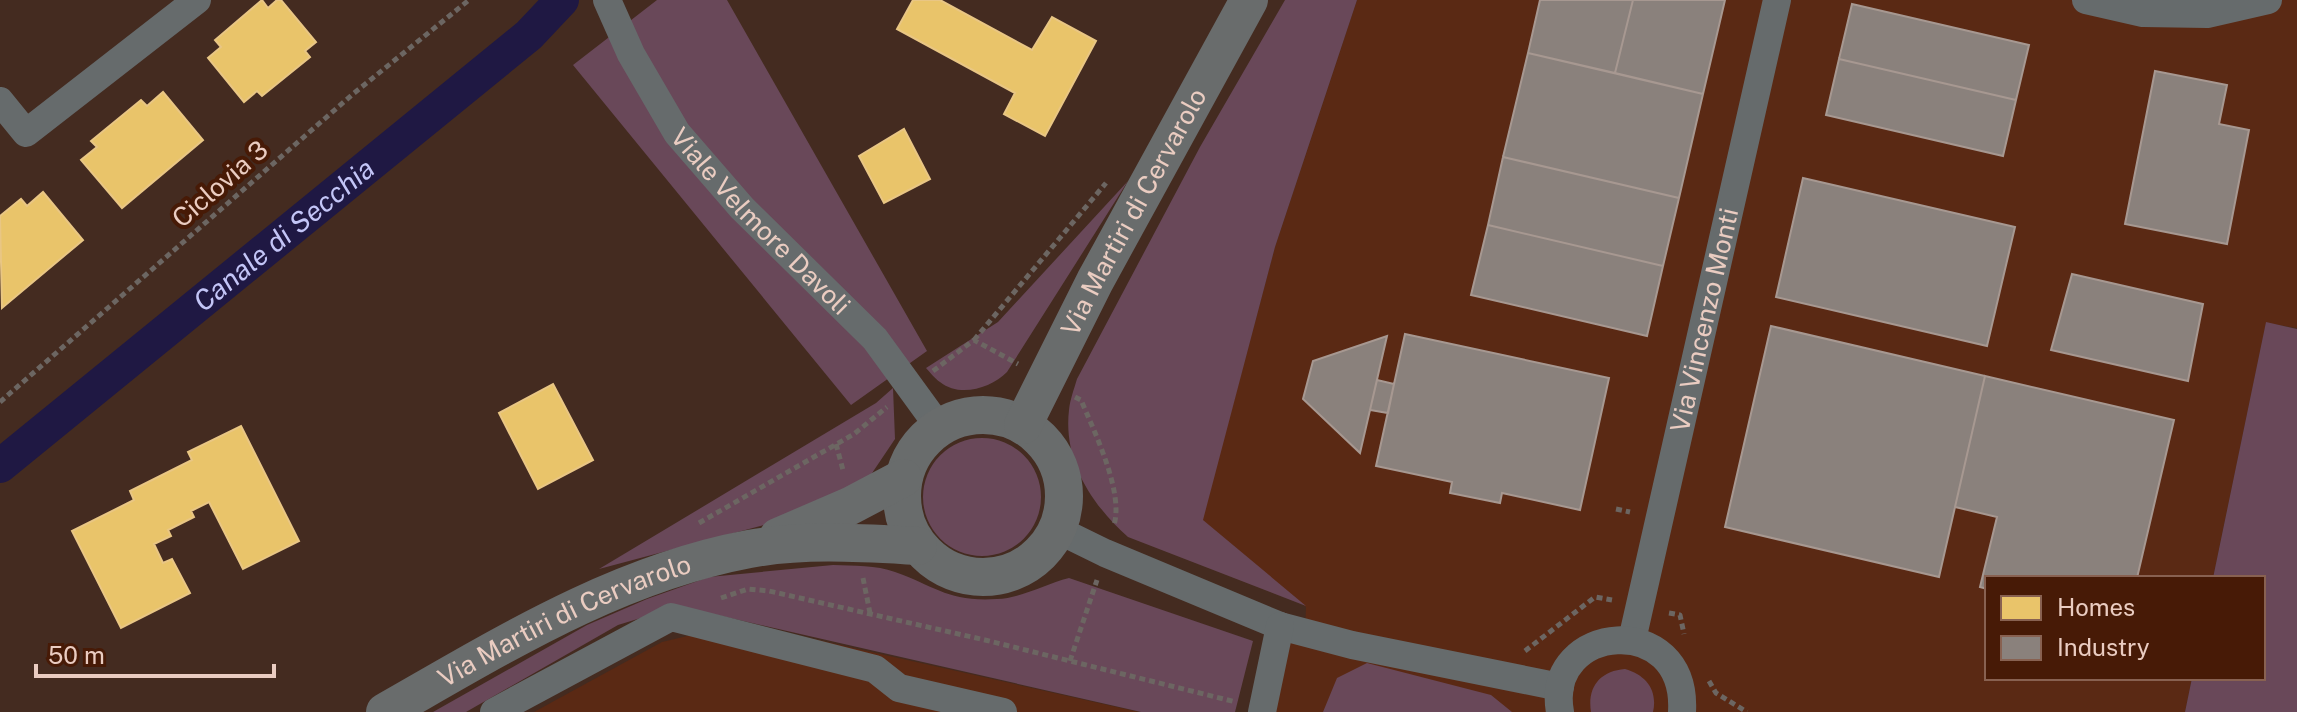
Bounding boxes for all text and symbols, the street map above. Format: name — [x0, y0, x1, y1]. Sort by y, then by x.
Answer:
street label: Via Martiri di Cervarolo — [1054, 83, 1213, 341]
street label: Viale Velmore Davoli — [665, 121, 857, 321]
street label: Ciclovia 3 — [166, 134, 274, 234]
water label: Canale di Secchia — [186, 151, 380, 318]
street label: Via Vincenzo Monti — [1664, 205, 1744, 435]
street label: Via Martiri di Cervarolo — [432, 548, 695, 693]
legend — [1985, 576, 2265, 680]
text: Homes — [2057, 593, 2135, 621]
scale bar — [36, 628, 274, 678]
text: Industry — [2057, 633, 2150, 661]
text: 50 m — [48, 641, 105, 669]

